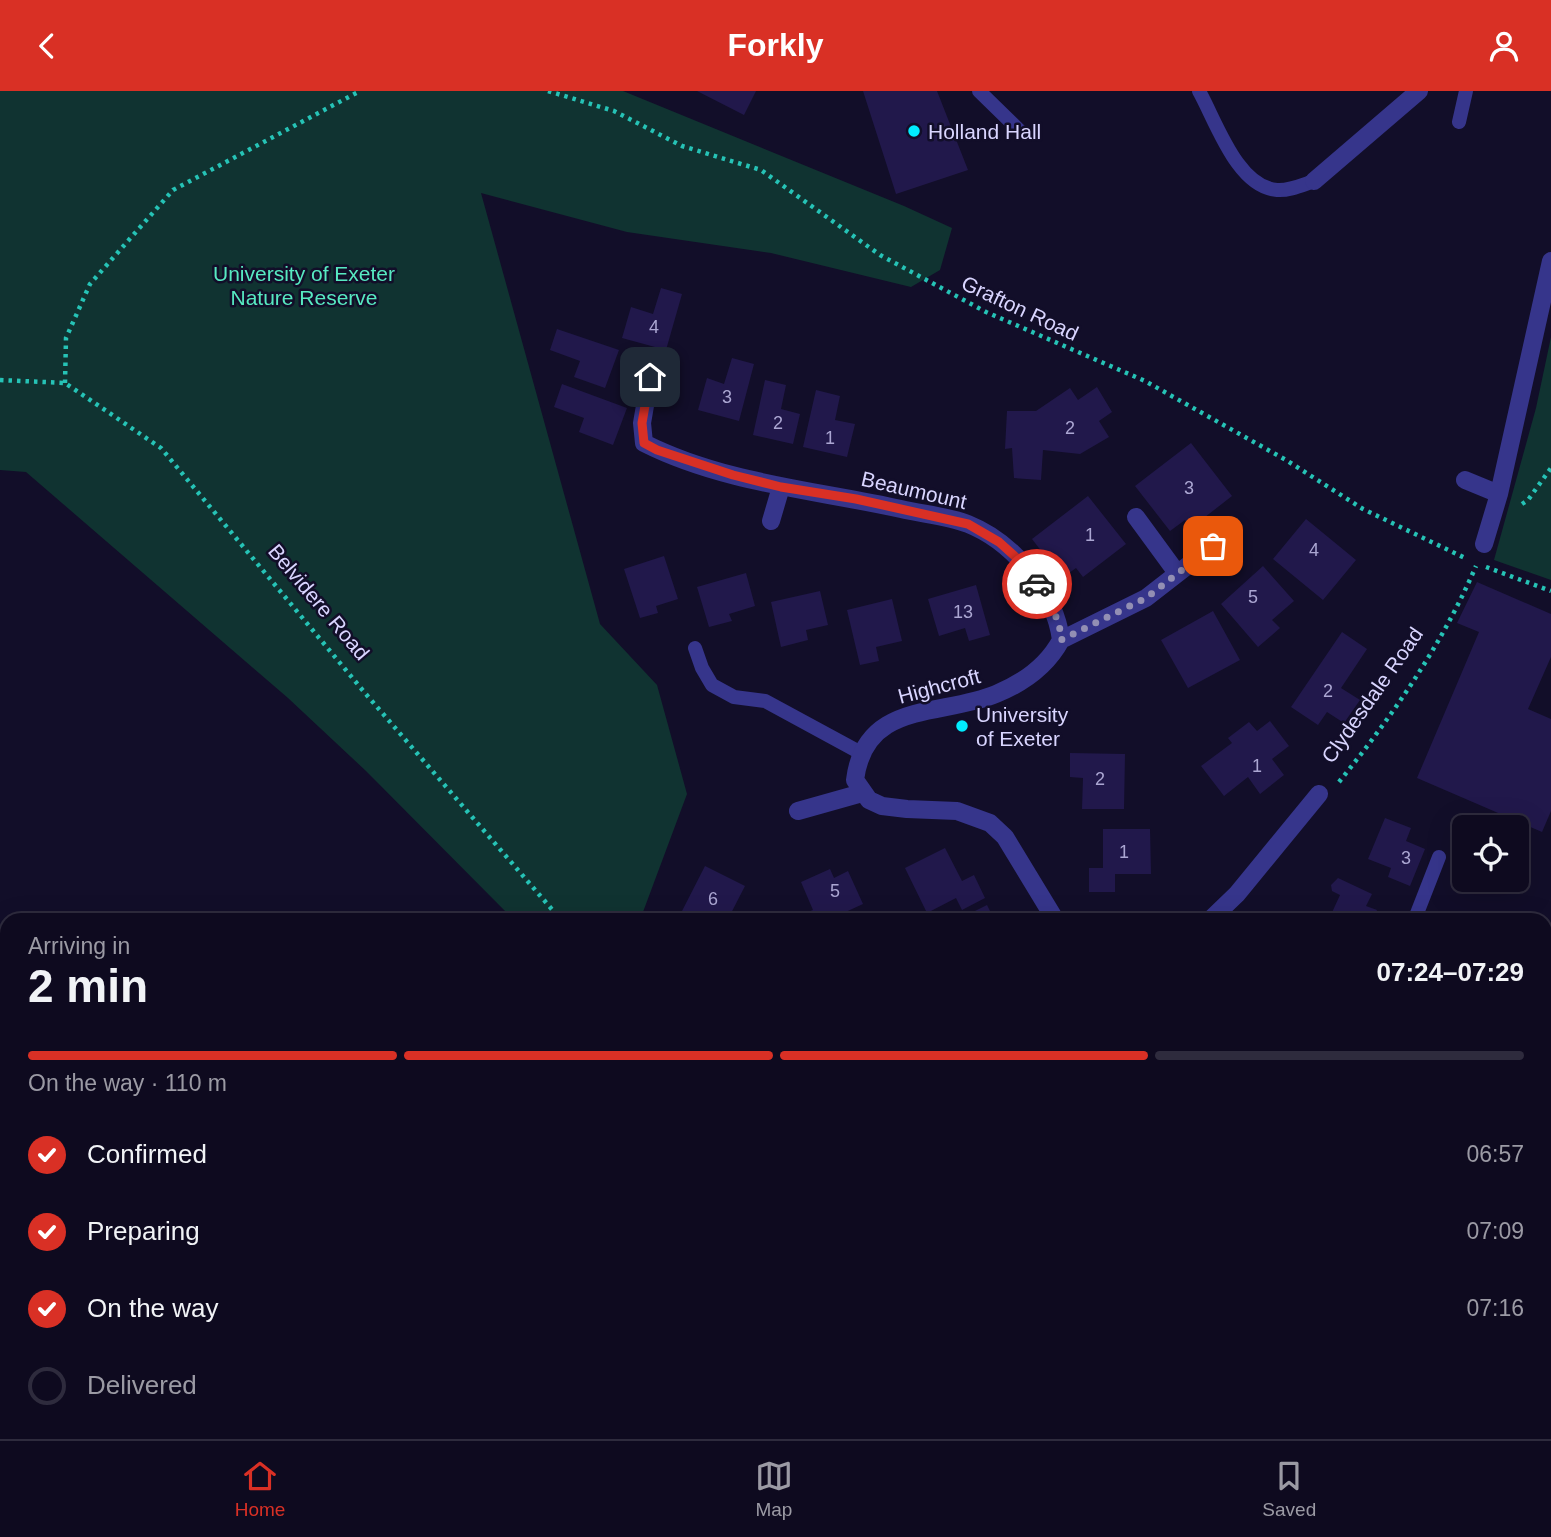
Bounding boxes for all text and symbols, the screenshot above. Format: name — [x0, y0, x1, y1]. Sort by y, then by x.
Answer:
icon: back — [28, 27, 66, 65]
text: Forkly — [727, 27, 824, 63]
icon: person — [1485, 27, 1523, 65]
place label: Holland Hall — [928, 120, 1041, 143]
marker: Holland Hall — [906, 123, 922, 139]
park label: University of Exeter Nature Reserve — [213, 262, 395, 309]
street label: Grafton Road — [958, 271, 1082, 345]
house number: 4 — [649, 317, 659, 337]
pin — [620, 347, 680, 407]
icon: home — [631, 358, 669, 396]
house number: 3 — [722, 387, 732, 407]
house number: 2 — [773, 413, 783, 433]
house number: 2 — [1065, 418, 1075, 438]
house number: 1 — [825, 428, 835, 448]
street label: Beaumount — [859, 467, 969, 513]
house number: 3 — [1184, 478, 1194, 498]
pin — [1183, 516, 1243, 576]
house number: 1 — [1085, 525, 1095, 545]
icon: bag — [1194, 527, 1232, 565]
street label: Belvidere Road — [264, 540, 374, 664]
house number: 4 — [1309, 540, 1319, 560]
courier — [1002, 549, 1072, 619]
icon: car — [1018, 565, 1056, 603]
house number: 5 — [1248, 587, 1258, 607]
house number: 13 — [953, 602, 973, 622]
street label: Clydesdale Road — [1317, 623, 1427, 767]
street label: Highcroft — [895, 664, 983, 708]
house number: 2 — [1323, 681, 1333, 701]
place label: University of Exeter — [976, 703, 1069, 750]
marker: University of Exeter — [954, 718, 970, 734]
house number: 1 — [1252, 756, 1262, 776]
house number: 2 — [1095, 769, 1105, 789]
map controls — [1452, 815, 1529, 892]
button: locate — [1452, 815, 1529, 892]
house number: 1 — [1119, 842, 1129, 862]
house number: 3 — [1401, 848, 1411, 868]
house number: 5 — [830, 881, 840, 901]
house number: 6 — [708, 889, 718, 909]
text: Arriving in — [28, 933, 130, 959]
text: 07:24–07:29 — [1377, 957, 1524, 987]
text: 2 min — [28, 960, 148, 1012]
text: On the way · 110 m — [28, 1070, 227, 1096]
icon: check — [28, 1136, 66, 1174]
text: Confirmed — [87, 1139, 207, 1169]
text: 06:57 — [1466, 1141, 1524, 1167]
icon: check — [28, 1213, 66, 1251]
text: Preparing — [87, 1216, 200, 1246]
text: 07:09 — [1466, 1218, 1524, 1244]
icon: check — [28, 1290, 66, 1328]
text: On the way — [87, 1293, 219, 1323]
text: 07:16 — [1466, 1295, 1524, 1321]
text: Delivered — [87, 1370, 197, 1400]
tab: Home — [235, 1457, 285, 1521]
tab: Map — [755, 1457, 793, 1521]
tab: Saved — [1262, 1457, 1316, 1521]

